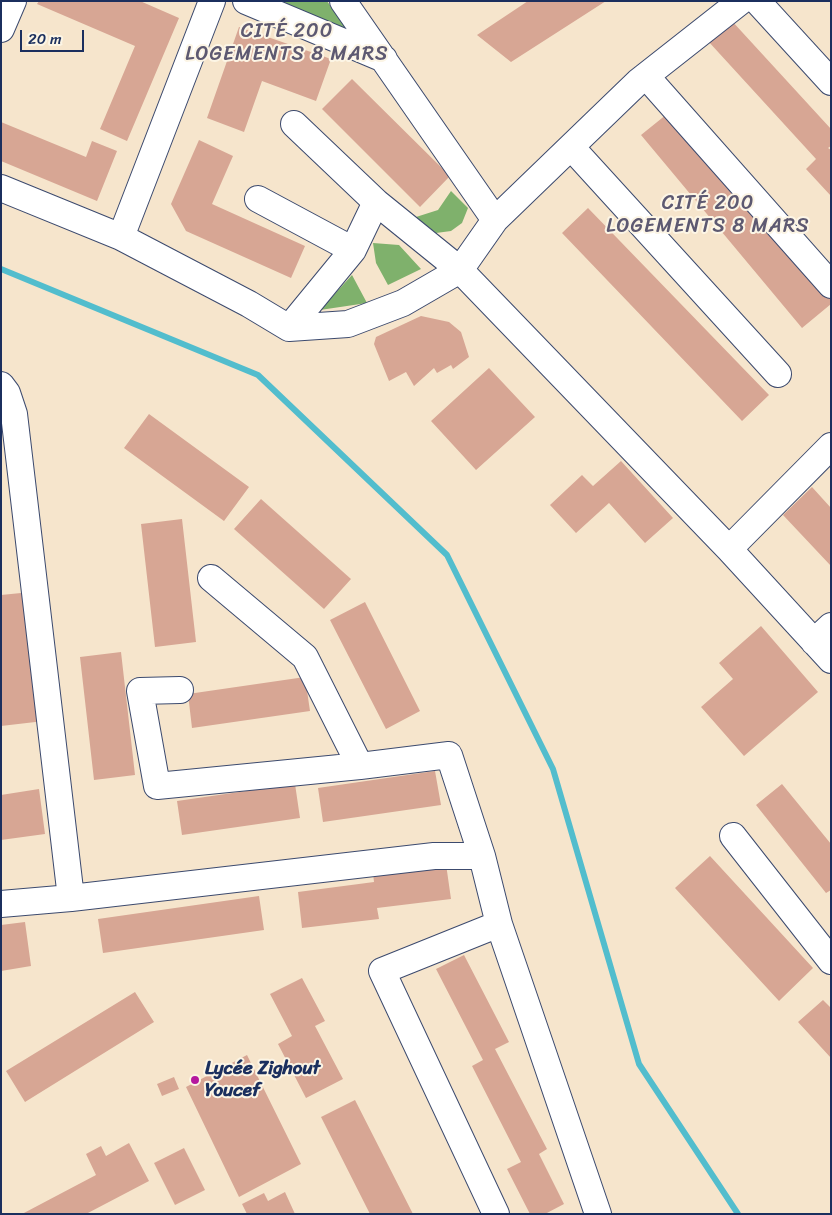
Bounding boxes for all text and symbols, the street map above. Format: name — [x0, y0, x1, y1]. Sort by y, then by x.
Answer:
scale bar — [22, 20, 86, 52]
district label: CITÉ 200 LOGEMENTS 8 MARS — [186, 20, 388, 67]
text: 20 m — [28, 26, 62, 52]
district label: CITÉ 200 LOGEMENTS 8 MARS — [607, 192, 809, 239]
place label: Lycée Zighout Youcef — [205, 1058, 320, 1102]
marker: Lycée Zighout Youcef — [189, 1074, 201, 1086]

